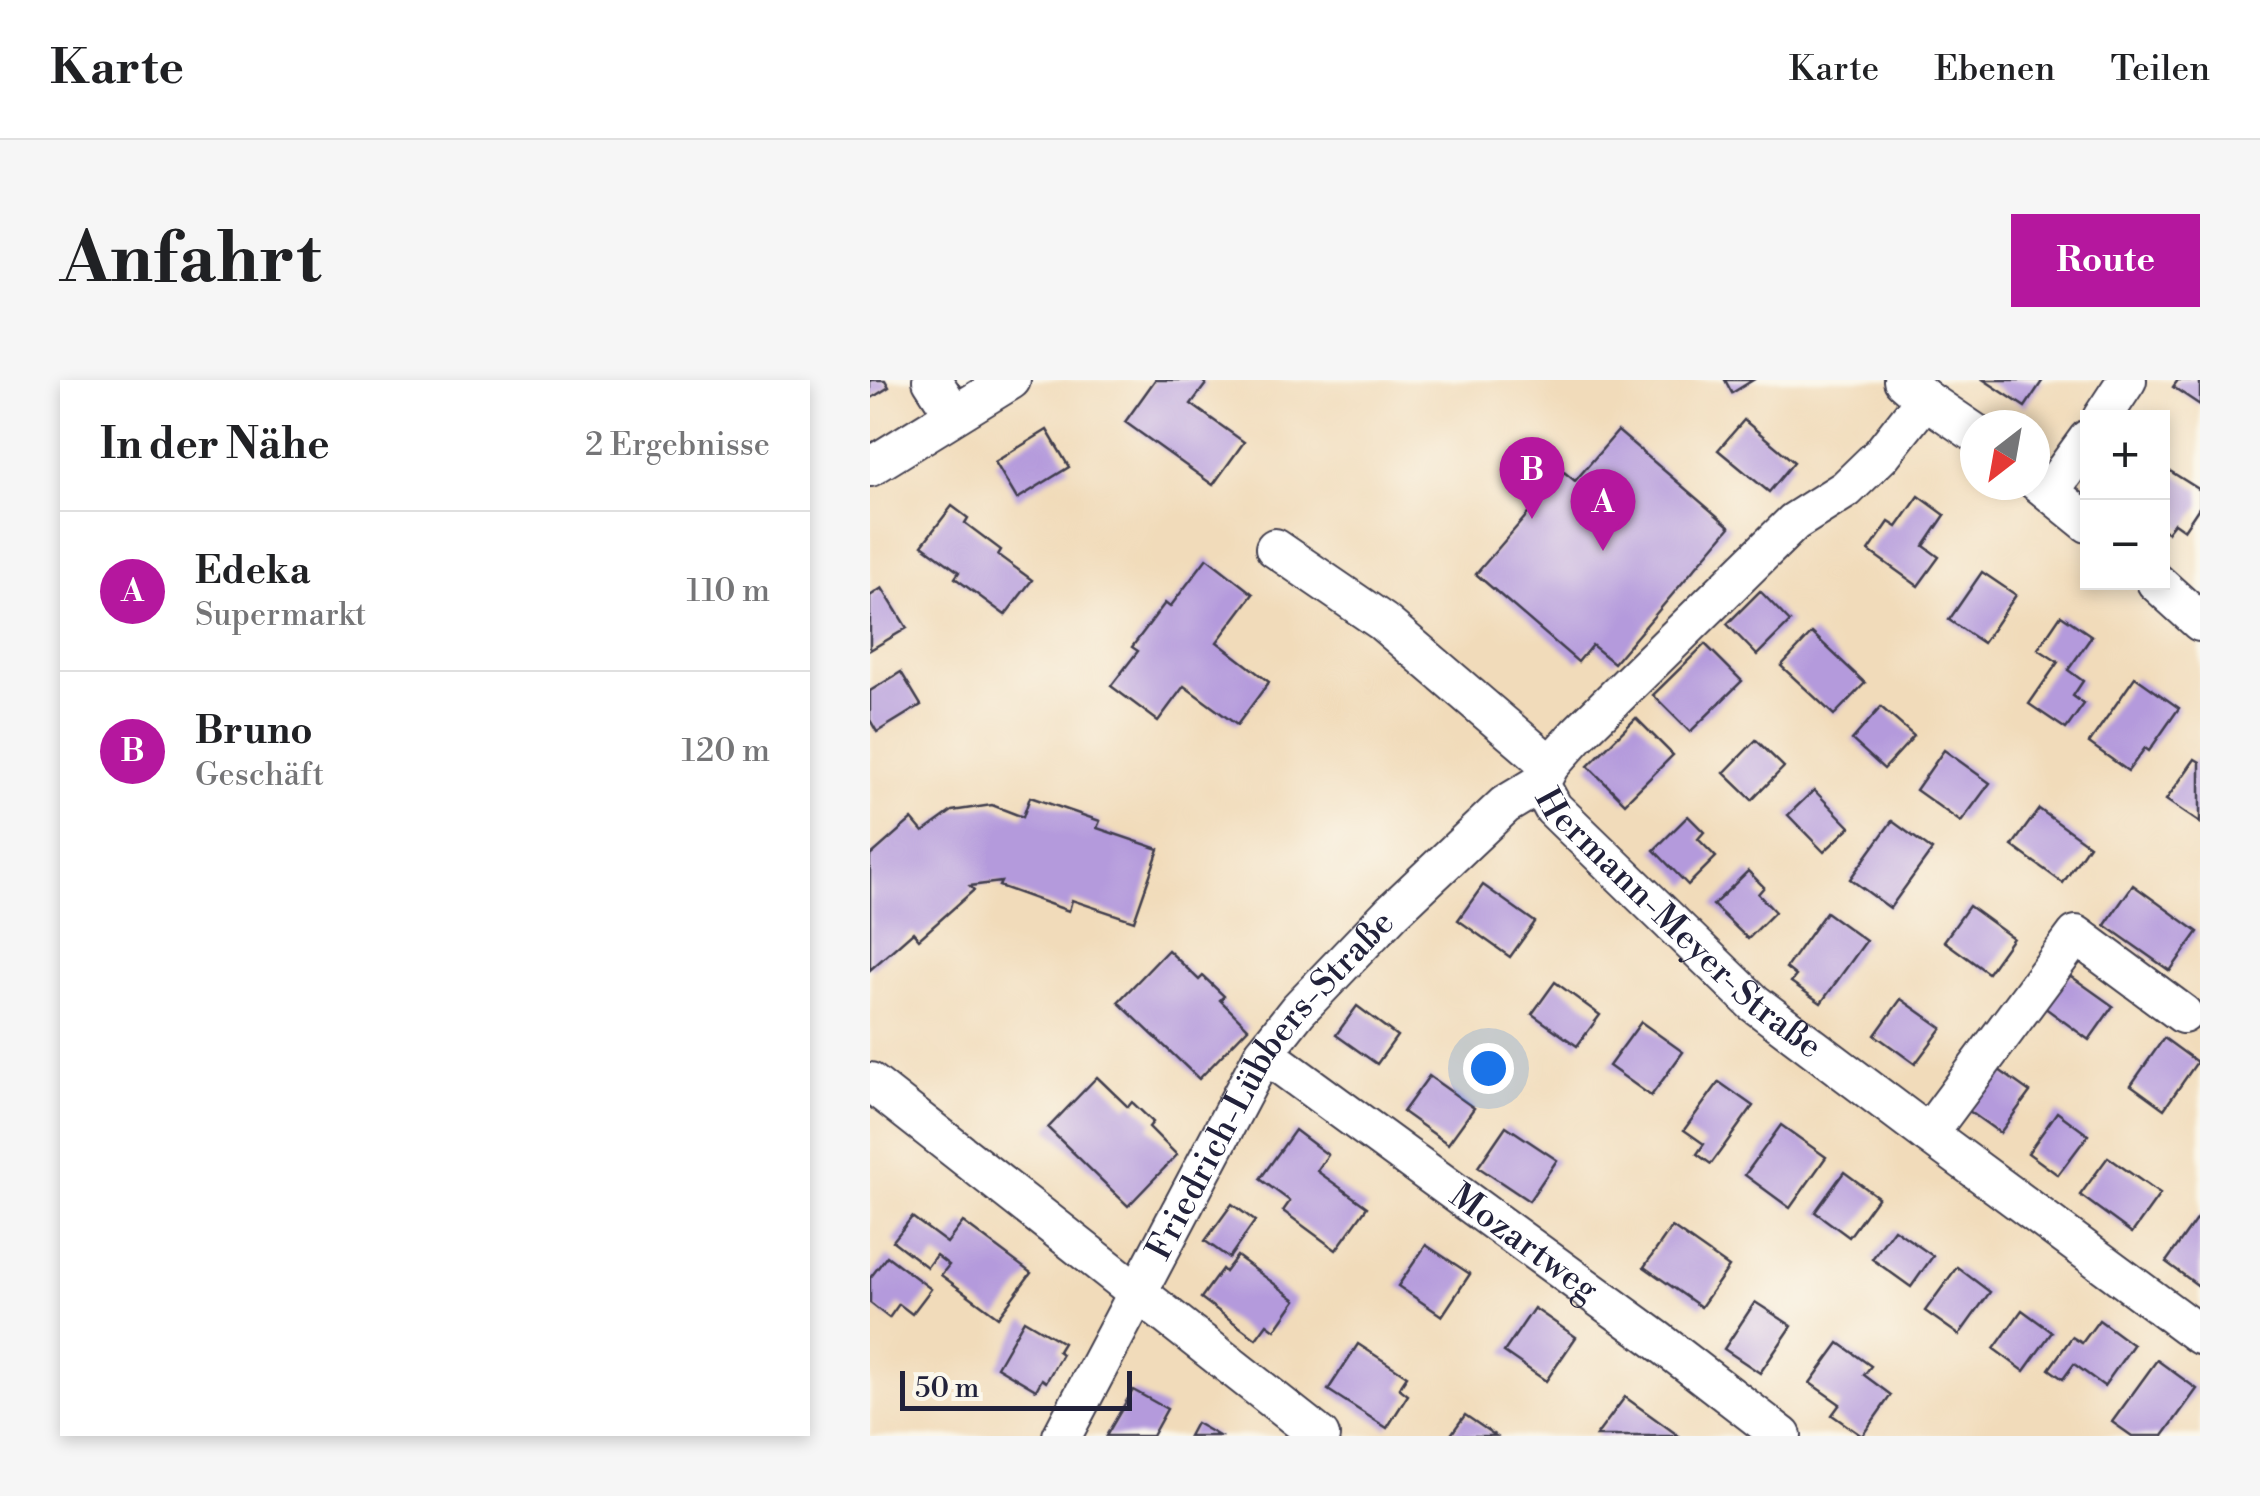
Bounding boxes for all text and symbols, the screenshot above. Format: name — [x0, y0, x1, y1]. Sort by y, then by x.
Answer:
text: Karte — [50, 39, 184, 99]
text: Karte — [1789, 48, 1879, 91]
text: Ebenen — [1934, 48, 2055, 91]
text: Teilen — [2110, 48, 2210, 91]
button: Route — [2011, 214, 2200, 307]
text: Anfahrt — [60, 216, 321, 304]
north arrow — [1960, 410, 2050, 500]
map controls — [2080, 410, 2170, 590]
button: + — [2080, 410, 2170, 500]
text: In der Nähe — [100, 419, 330, 472]
text: 2 Ergebnisse — [585, 425, 770, 465]
pin: B — [1500, 436, 1564, 519]
pin: A — [1570, 469, 1636, 551]
button: − — [2080, 500, 2170, 590]
text: Edeka — [195, 548, 310, 595]
text: A — [121, 571, 144, 611]
text: 110 m — [687, 571, 770, 611]
text: Supermarkt — [195, 595, 366, 635]
text: Bruno — [195, 708, 313, 755]
text: B — [120, 731, 145, 771]
text: 120 m — [681, 731, 770, 771]
text: Geschäft — [195, 755, 324, 795]
street label: Hermann-Meyer-Straße — [1525, 781, 1830, 1068]
street label: Friedrich-Lübbers-Straße — [1137, 901, 1403, 1267]
your location — [1463, 1043, 1514, 1094]
street label: Mozartweg — [1441, 1174, 1607, 1311]
scale bar — [900, 1366, 1132, 1410]
text: 50 m — [915, 1371, 979, 1406]

